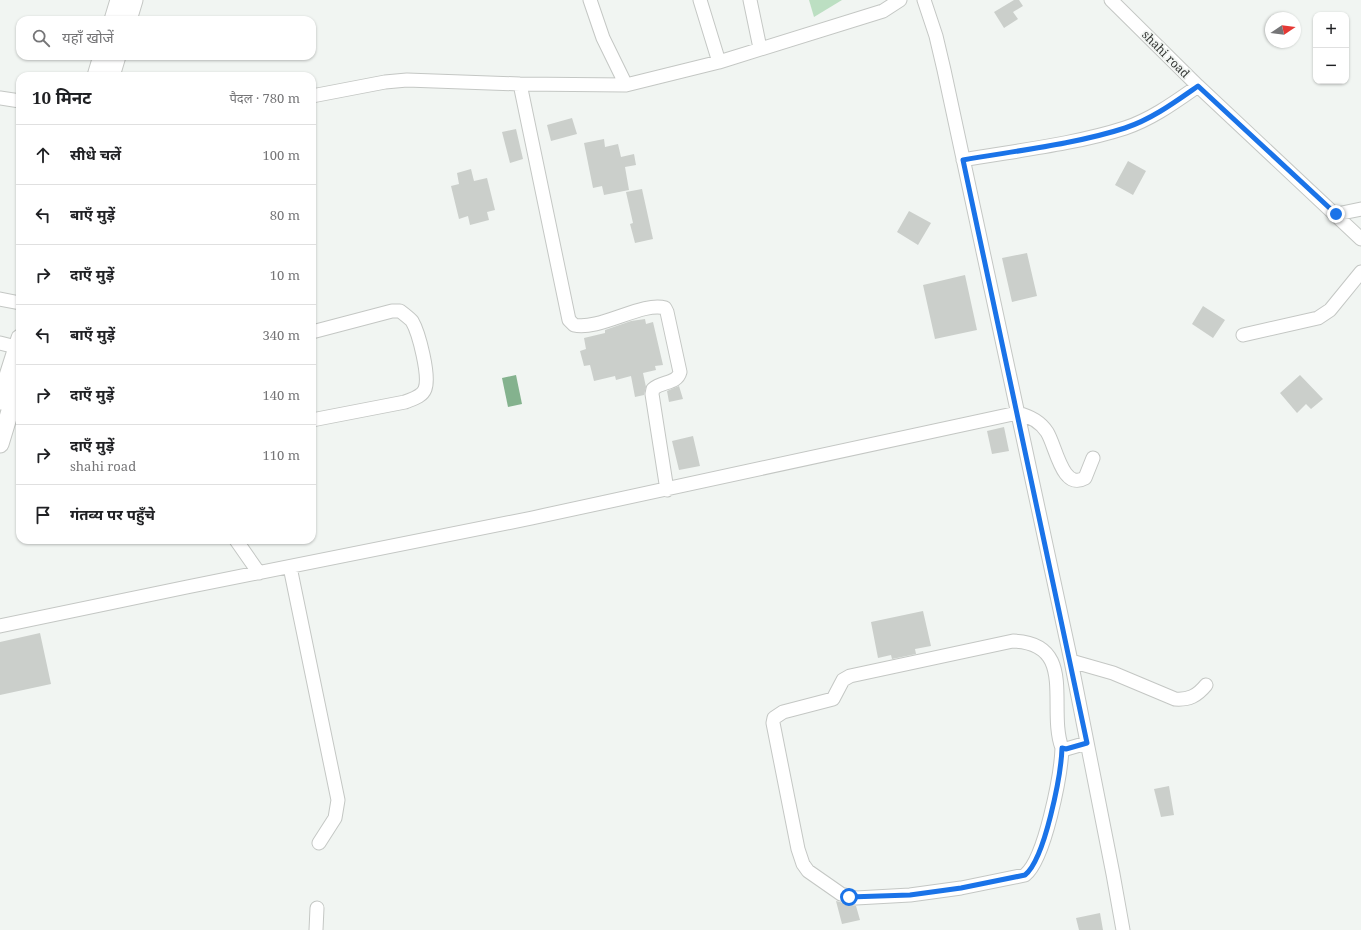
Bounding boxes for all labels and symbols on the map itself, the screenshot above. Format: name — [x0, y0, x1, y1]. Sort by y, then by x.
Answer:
north arrow — [1265, 12, 1301, 48]
street label: shahi road — [1138, 26, 1194, 82]
route end — [1327, 205, 1345, 223]
route start — [840, 888, 858, 906]

